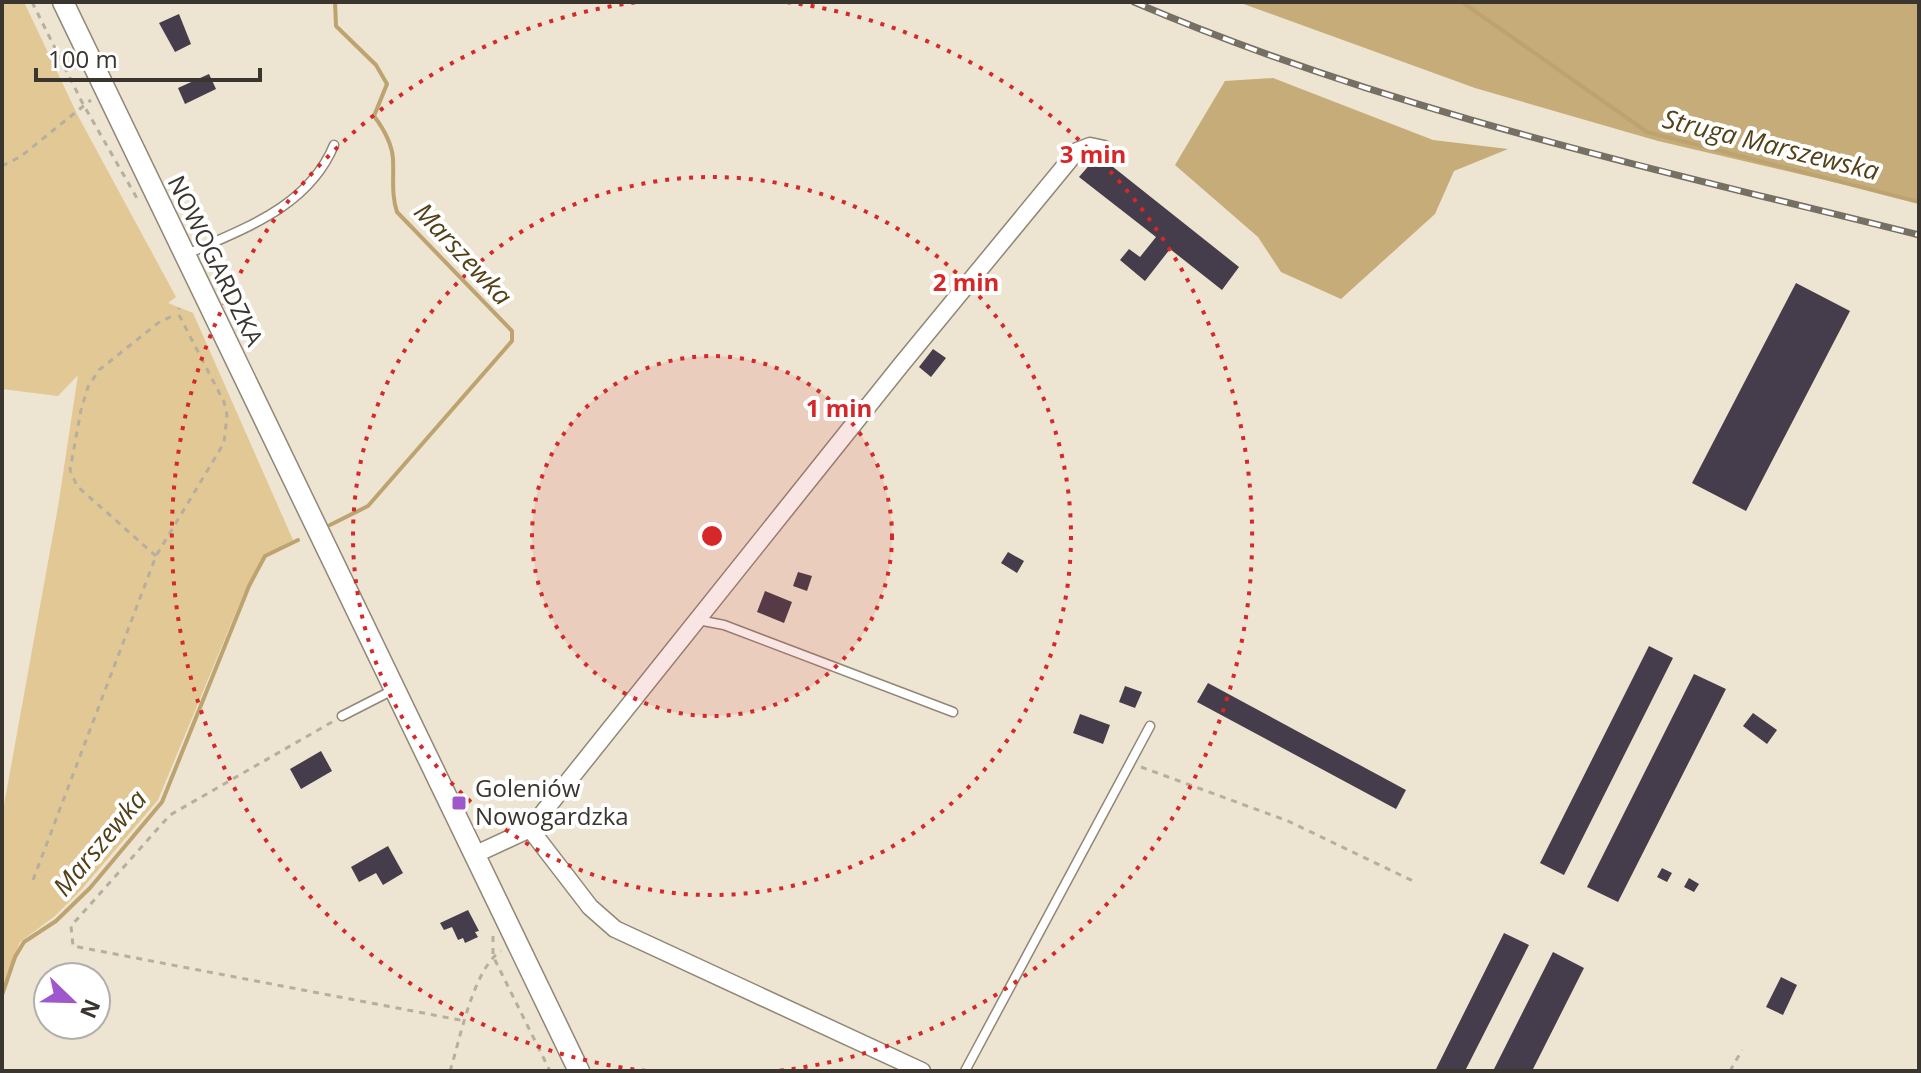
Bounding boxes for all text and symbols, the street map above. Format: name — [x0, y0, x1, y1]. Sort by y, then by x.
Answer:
scale bar — [36, 32, 260, 82]
text: 100 m — [48, 42, 118, 75]
water label: Struga Marszewska — [1659, 100, 1883, 188]
text: 3 min — [1060, 137, 1126, 170]
street label: NOWOGARDZKA — [161, 170, 272, 352]
water label: Marszewka — [407, 194, 521, 313]
text: 2 min — [933, 265, 999, 298]
text: 1 min — [806, 391, 872, 424]
centre of rings — [698, 522, 726, 550]
place label: Goleniów Nowogardzka — [475, 771, 629, 832]
water label: Marszewka — [44, 781, 154, 903]
marker: Goleniów Nowogardzka — [450, 794, 468, 812]
north arrow — [32, 961, 112, 1041]
text: N — [74, 995, 109, 1023]

